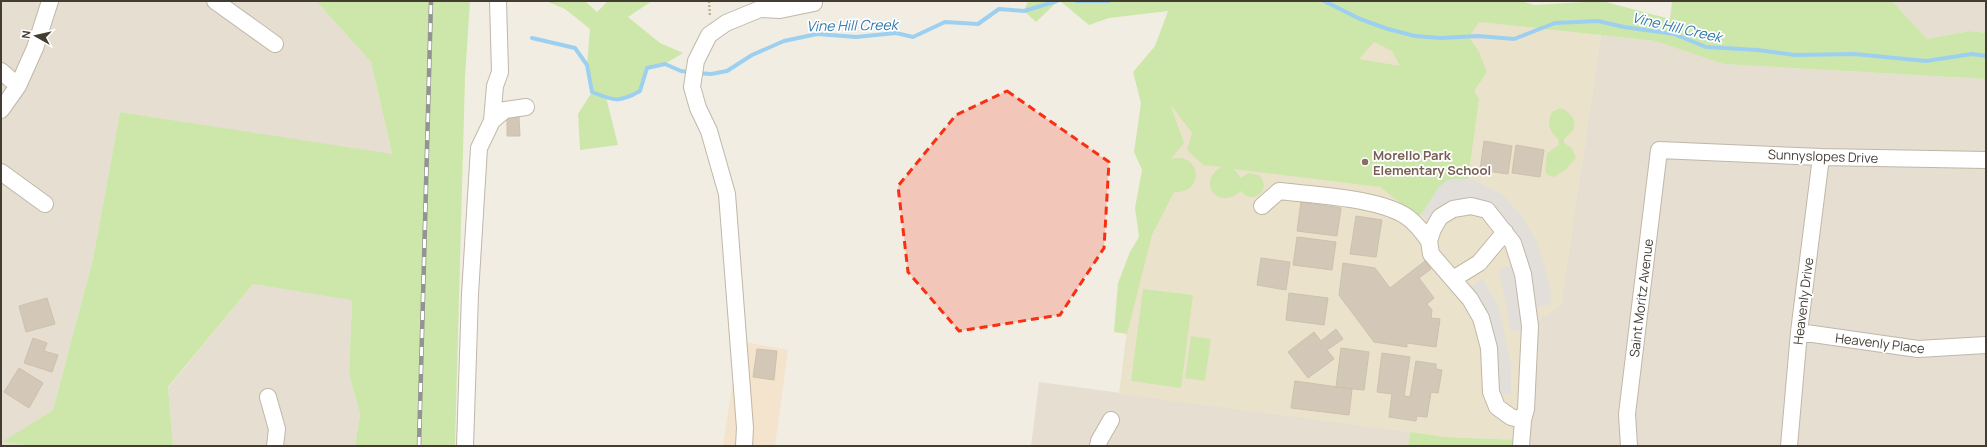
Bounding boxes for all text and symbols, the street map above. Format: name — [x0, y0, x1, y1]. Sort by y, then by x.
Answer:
water label: Vine Hill Creek — [1630, 7, 1726, 47]
water label: Vine Hill Creek — [806, 15, 900, 35]
north arrow — [16, 16, 56, 56]
text: N — [18, 29, 34, 39]
street label: Sunnyslopes Drive — [1767, 145, 1879, 167]
place label: Morello Park Elementary School — [1373, 146, 1491, 179]
marker: Morello Park Elementary School — [1360, 157, 1370, 167]
street label: Saint Moritz Avenue — [1625, 237, 1657, 358]
street label: Heavenly Drive — [1789, 256, 1817, 346]
street label: Heavenly Place — [1834, 329, 1926, 357]

